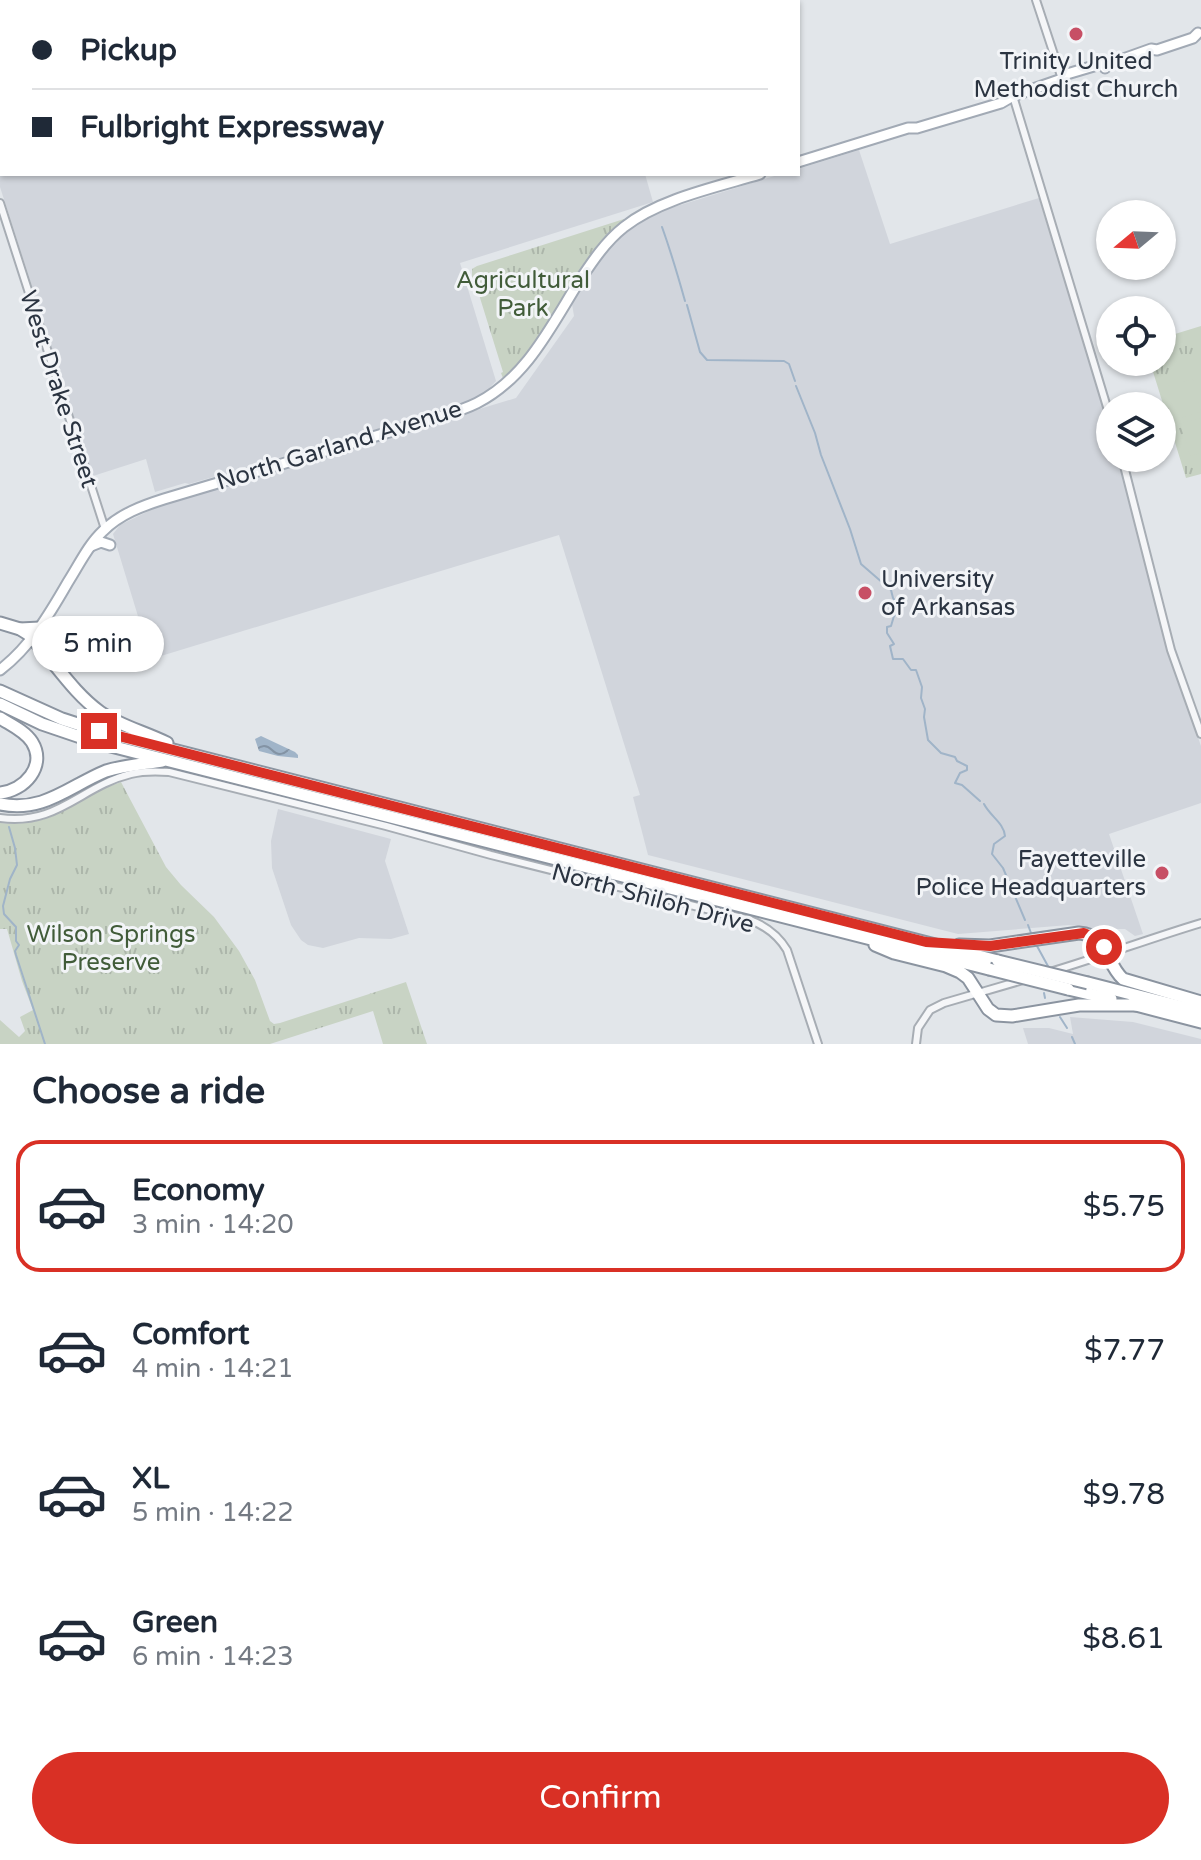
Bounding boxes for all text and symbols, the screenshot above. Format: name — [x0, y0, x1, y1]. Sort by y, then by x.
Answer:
marker: Trinity United Methodist Church — [1067, 25, 1085, 43]
text: Pickup — [80, 32, 177, 69]
place label: Trinity United Methodist Church — [974, 47, 1178, 104]
text: Fulbright Expressway — [80, 109, 384, 146]
north arrow — [1096, 200, 1176, 280]
map controls — [1096, 200, 1176, 472]
park label: Agricultural Park — [456, 266, 590, 323]
street label: West Drake Street — [13, 287, 104, 491]
button: locate — [1096, 296, 1176, 376]
button: layers — [1096, 392, 1176, 472]
street label: North Garland Avenue — [213, 394, 465, 497]
place label: University of Arkansas — [881, 565, 1015, 622]
marker: University of Arkansas — [856, 584, 874, 602]
callout: 5 min — [33, 615, 165, 671]
text: 5 min — [63, 628, 133, 659]
route end — [81, 713, 117, 749]
place label: Fayetteville Police Headquarters — [915, 845, 1146, 902]
street label: North Shiloh Drive — [548, 857, 757, 939]
marker: Fayetteville Police Headquarters — [1153, 864, 1171, 882]
park label: Wilson Springs Preserve — [26, 920, 196, 977]
route start — [1086, 929, 1122, 965]
text: Choose a ride — [32, 1070, 265, 1113]
icon: car — [36, 1170, 108, 1242]
text: Economy — [132, 1172, 265, 1209]
text: $5.75 — [1083, 1188, 1165, 1225]
text: 3 min · 14:20 — [132, 1209, 294, 1240]
icon: car — [36, 1314, 108, 1386]
text: Comfort — [132, 1316, 250, 1353]
text: $7.77 — [1084, 1332, 1165, 1369]
text: 4 min · 14:21 — [132, 1353, 294, 1384]
icon: car — [36, 1458, 108, 1530]
text: XL — [132, 1460, 169, 1497]
text: $9.78 — [1083, 1476, 1165, 1513]
text: 5 min · 14:22 — [132, 1497, 294, 1528]
icon: car — [36, 1602, 108, 1674]
text: Green — [132, 1604, 218, 1641]
text: $8.61 — [1082, 1620, 1165, 1657]
text: 6 min · 14:23 — [132, 1641, 294, 1672]
button: Confirm — [32, 1752, 1169, 1844]

